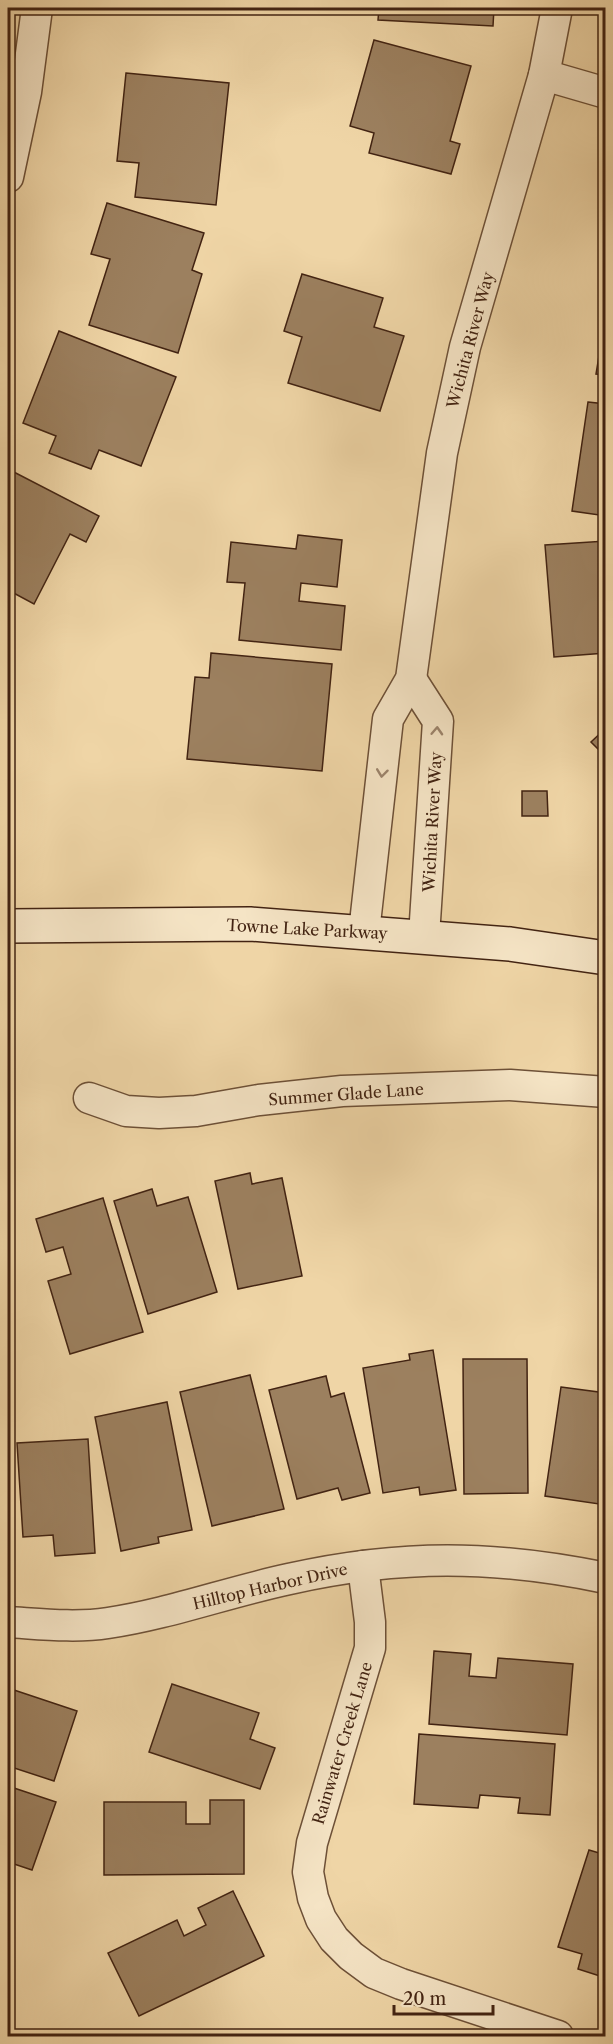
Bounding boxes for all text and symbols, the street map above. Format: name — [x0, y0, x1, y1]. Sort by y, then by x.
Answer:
street label: Wichita River Way — [442, 269, 498, 411]
one-way arrow — [431, 727, 443, 736]
street label: Wichita River Way — [418, 750, 446, 894]
one-way arrow — [376, 769, 389, 778]
street label: Towne Lake Parkway — [226, 915, 389, 943]
street label: Summer Glade Lane — [268, 1079, 424, 1109]
street label: Hilltop Harbor Drive — [191, 1558, 349, 1614]
street label: Rainwater Creek Lane — [308, 1659, 376, 1827]
scale bar — [394, 1978, 493, 2016]
text: 20 m — [403, 1988, 447, 2010]

